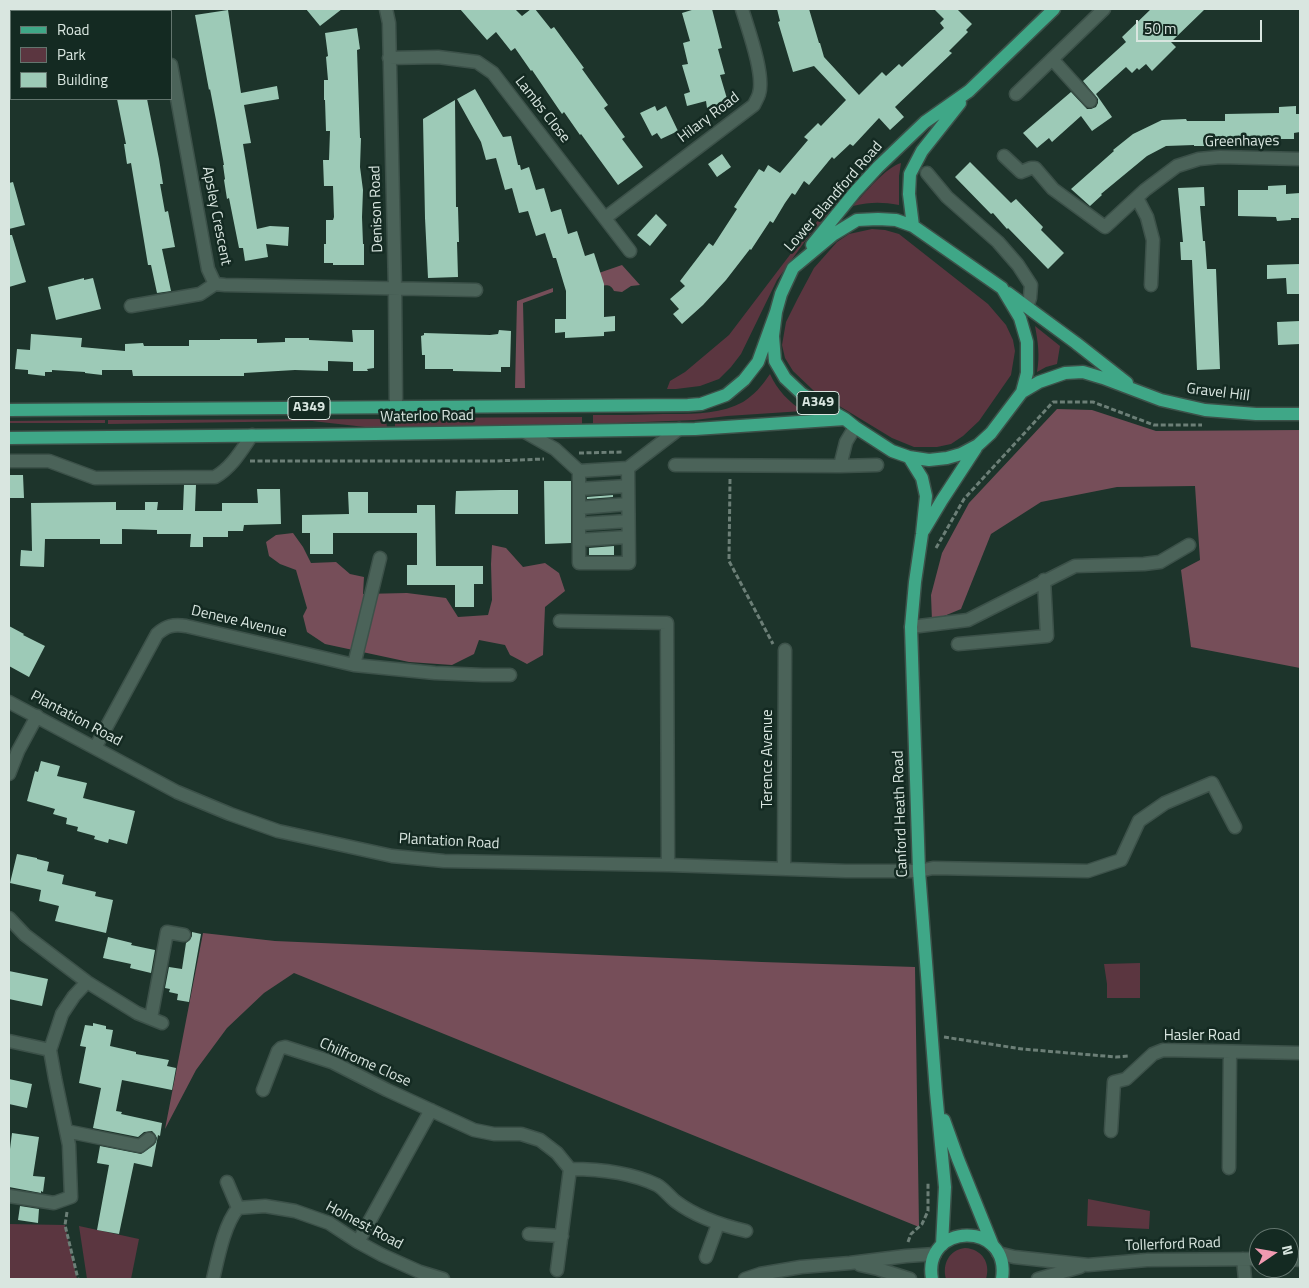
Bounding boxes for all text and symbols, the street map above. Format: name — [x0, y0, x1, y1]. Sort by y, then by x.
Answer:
legend — [10, 10, 172, 100]
scale bar — [1139, 10, 1265, 42]
text: 50 m — [1144, 17, 1177, 40]
text: Road — [57, 18, 89, 41]
text: Park — [57, 43, 86, 66]
text: Building — [57, 68, 108, 91]
street label: Lambs Close — [510, 73, 574, 147]
street label: Hilary Road — [675, 89, 743, 147]
street label: Greenhayes — [1205, 132, 1279, 152]
street label: Lower Blandford Road — [781, 138, 887, 256]
street label: Apsley Crescent — [198, 165, 234, 267]
street label: Denison Road — [366, 165, 388, 253]
street label: Gravel Hill — [1185, 380, 1251, 406]
road number: A349 — [797, 392, 839, 414]
road number: A349 — [288, 396, 330, 419]
street label: Waterloo Road — [380, 407, 474, 427]
street label: Deneve Avenue — [189, 602, 289, 642]
street label: Plantation Road — [27, 687, 125, 751]
street label: Terence Avenue — [759, 709, 777, 809]
street label: Canford Heath Road — [890, 750, 912, 878]
street label: Plantation Road — [398, 830, 500, 854]
street label: Hasler Road — [1164, 1027, 1240, 1045]
street label: Chilfrome Close — [316, 1035, 414, 1091]
street label: Holnest Road — [322, 1198, 406, 1254]
north arrow — [1249, 1228, 1299, 1278]
street label: Tollerford Road — [1125, 1234, 1221, 1256]
text: N — [1277, 1243, 1299, 1257]

